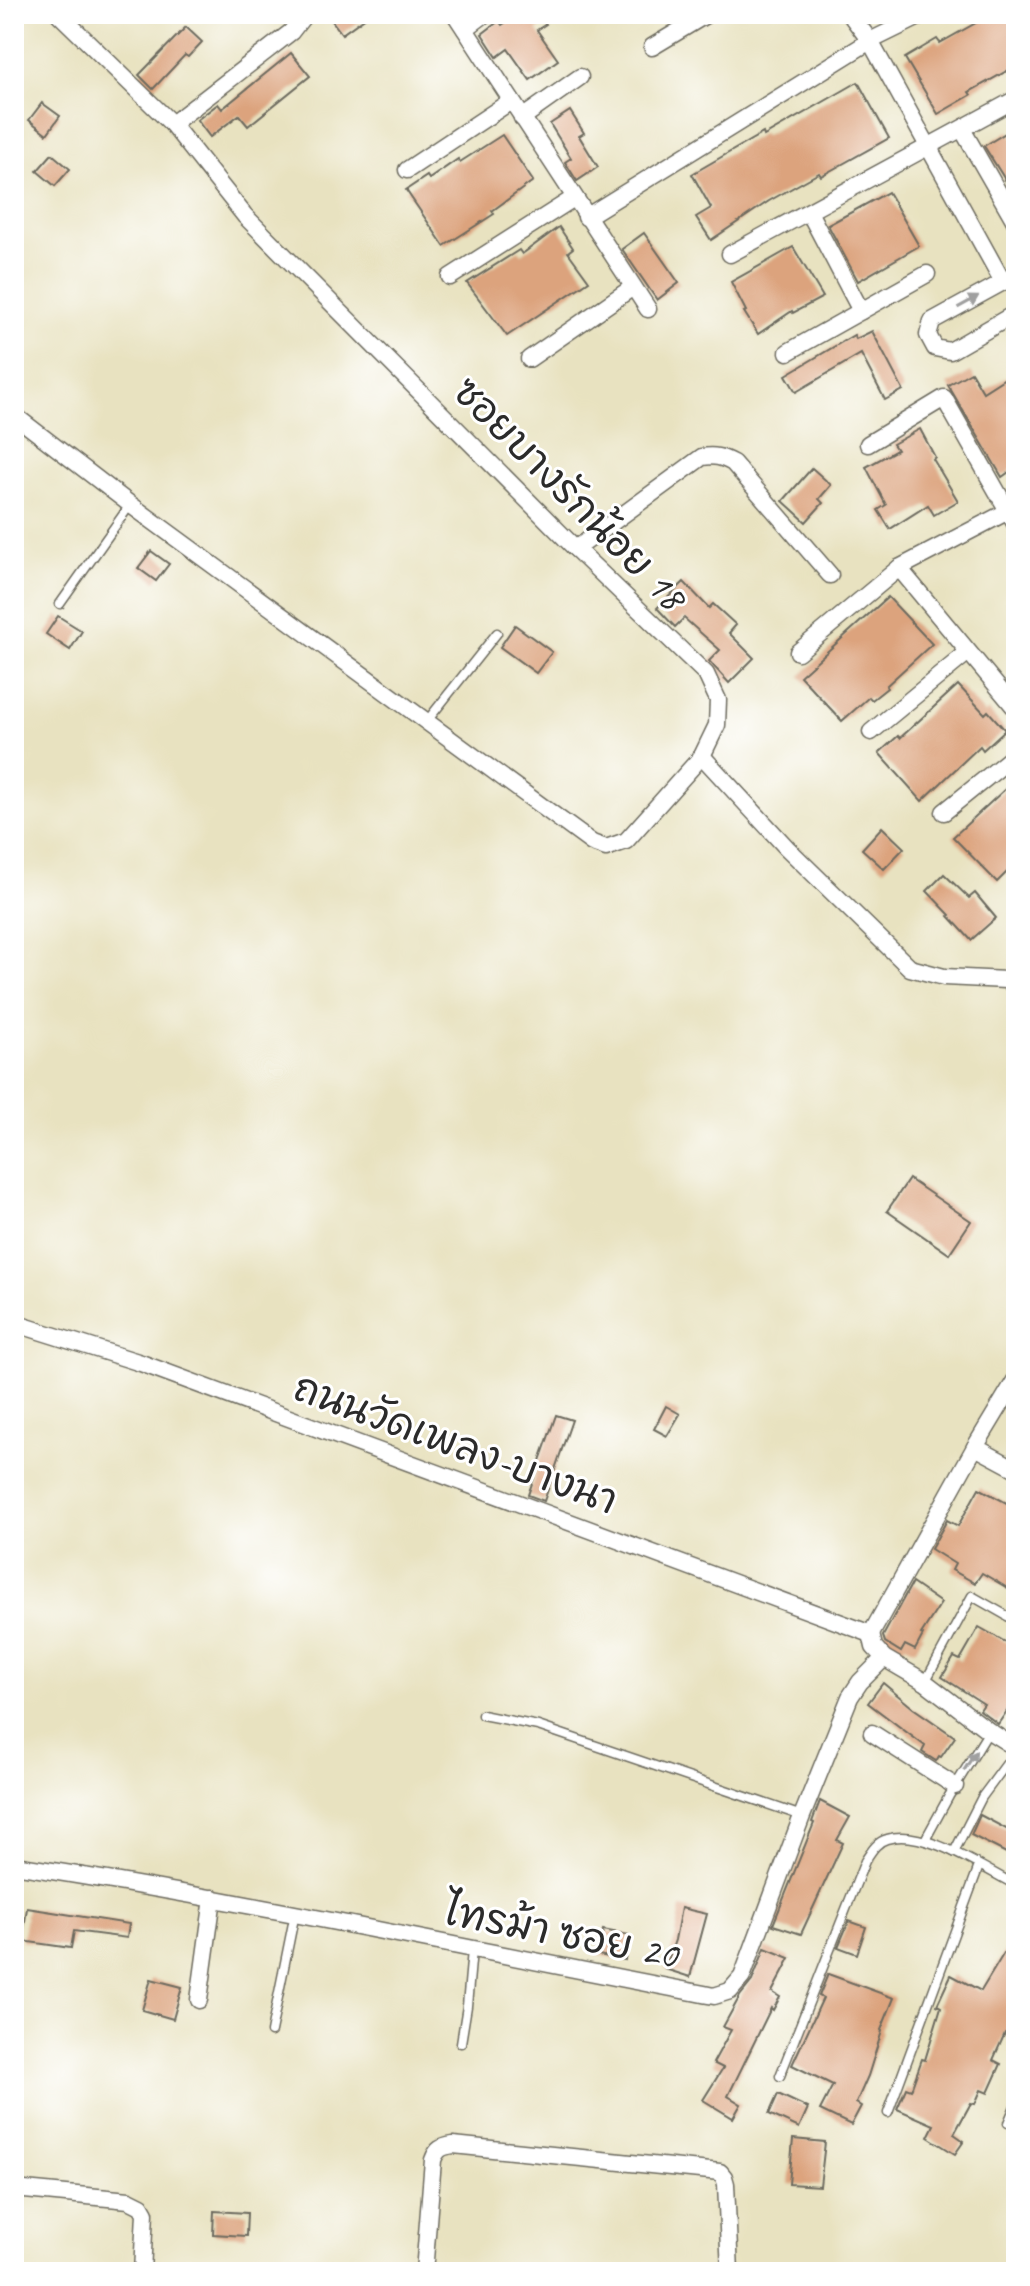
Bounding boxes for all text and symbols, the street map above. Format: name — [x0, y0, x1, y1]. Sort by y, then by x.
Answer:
one-way arrow — [956, 295, 979, 308]
street label: ซอยบางรักน้อย 18 — [442, 366, 700, 624]
street label: ถนนวัดเพลง-บางนา — [287, 1362, 624, 1526]
one-way arrow — [962, 1750, 977, 1772]
street label: ไทรม้า ซอย 20 — [439, 1883, 685, 1981]

